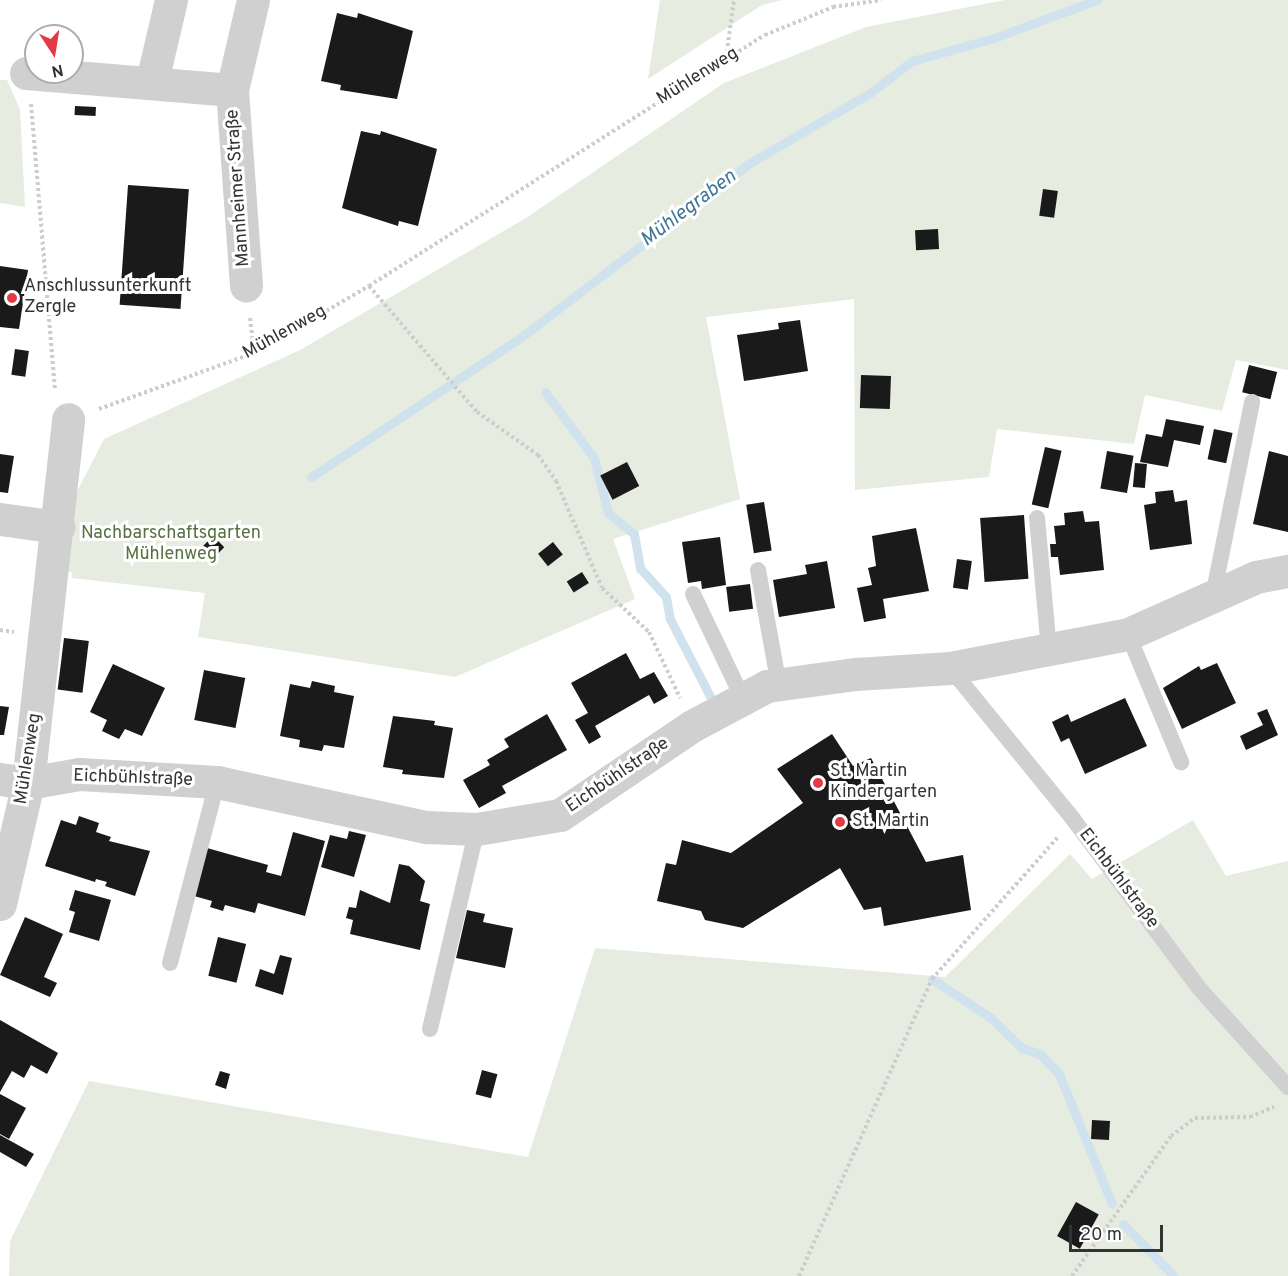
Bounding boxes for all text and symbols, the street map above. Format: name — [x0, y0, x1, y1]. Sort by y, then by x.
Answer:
north arrow — [24, 24, 84, 84]
street label: Mühlenweg — [653, 43, 743, 111]
text: N — [50, 59, 65, 81]
street label: Mannheimer Straße — [223, 109, 255, 267]
water label: Mühlegraben — [636, 165, 742, 253]
place label: Anschlussunterkunft Zergle — [24, 277, 191, 320]
marker: Anschlussunterkunft Zergle — [5, 291, 19, 305]
street label: Mühlenweg — [239, 301, 331, 365]
park label: Nachbarschaftsgarten Mühlenweg — [81, 524, 261, 566]
street label: Mühlenweg — [11, 712, 47, 806]
street label: Eichbühlstraße — [562, 734, 674, 818]
place label: St. Martin Kindergarten — [830, 762, 937, 804]
street label: Eichbühlstraße — [73, 766, 193, 792]
marker: St. Martin Kindergarten — [811, 776, 825, 790]
place label: St. Martin — [852, 811, 929, 833]
marker: St. Martin — [833, 815, 847, 829]
street label: Eichbühlstraße — [1073, 825, 1163, 933]
scale bar — [1072, 1213, 1166, 1251]
text: 20 m — [1080, 1224, 1122, 1247]

